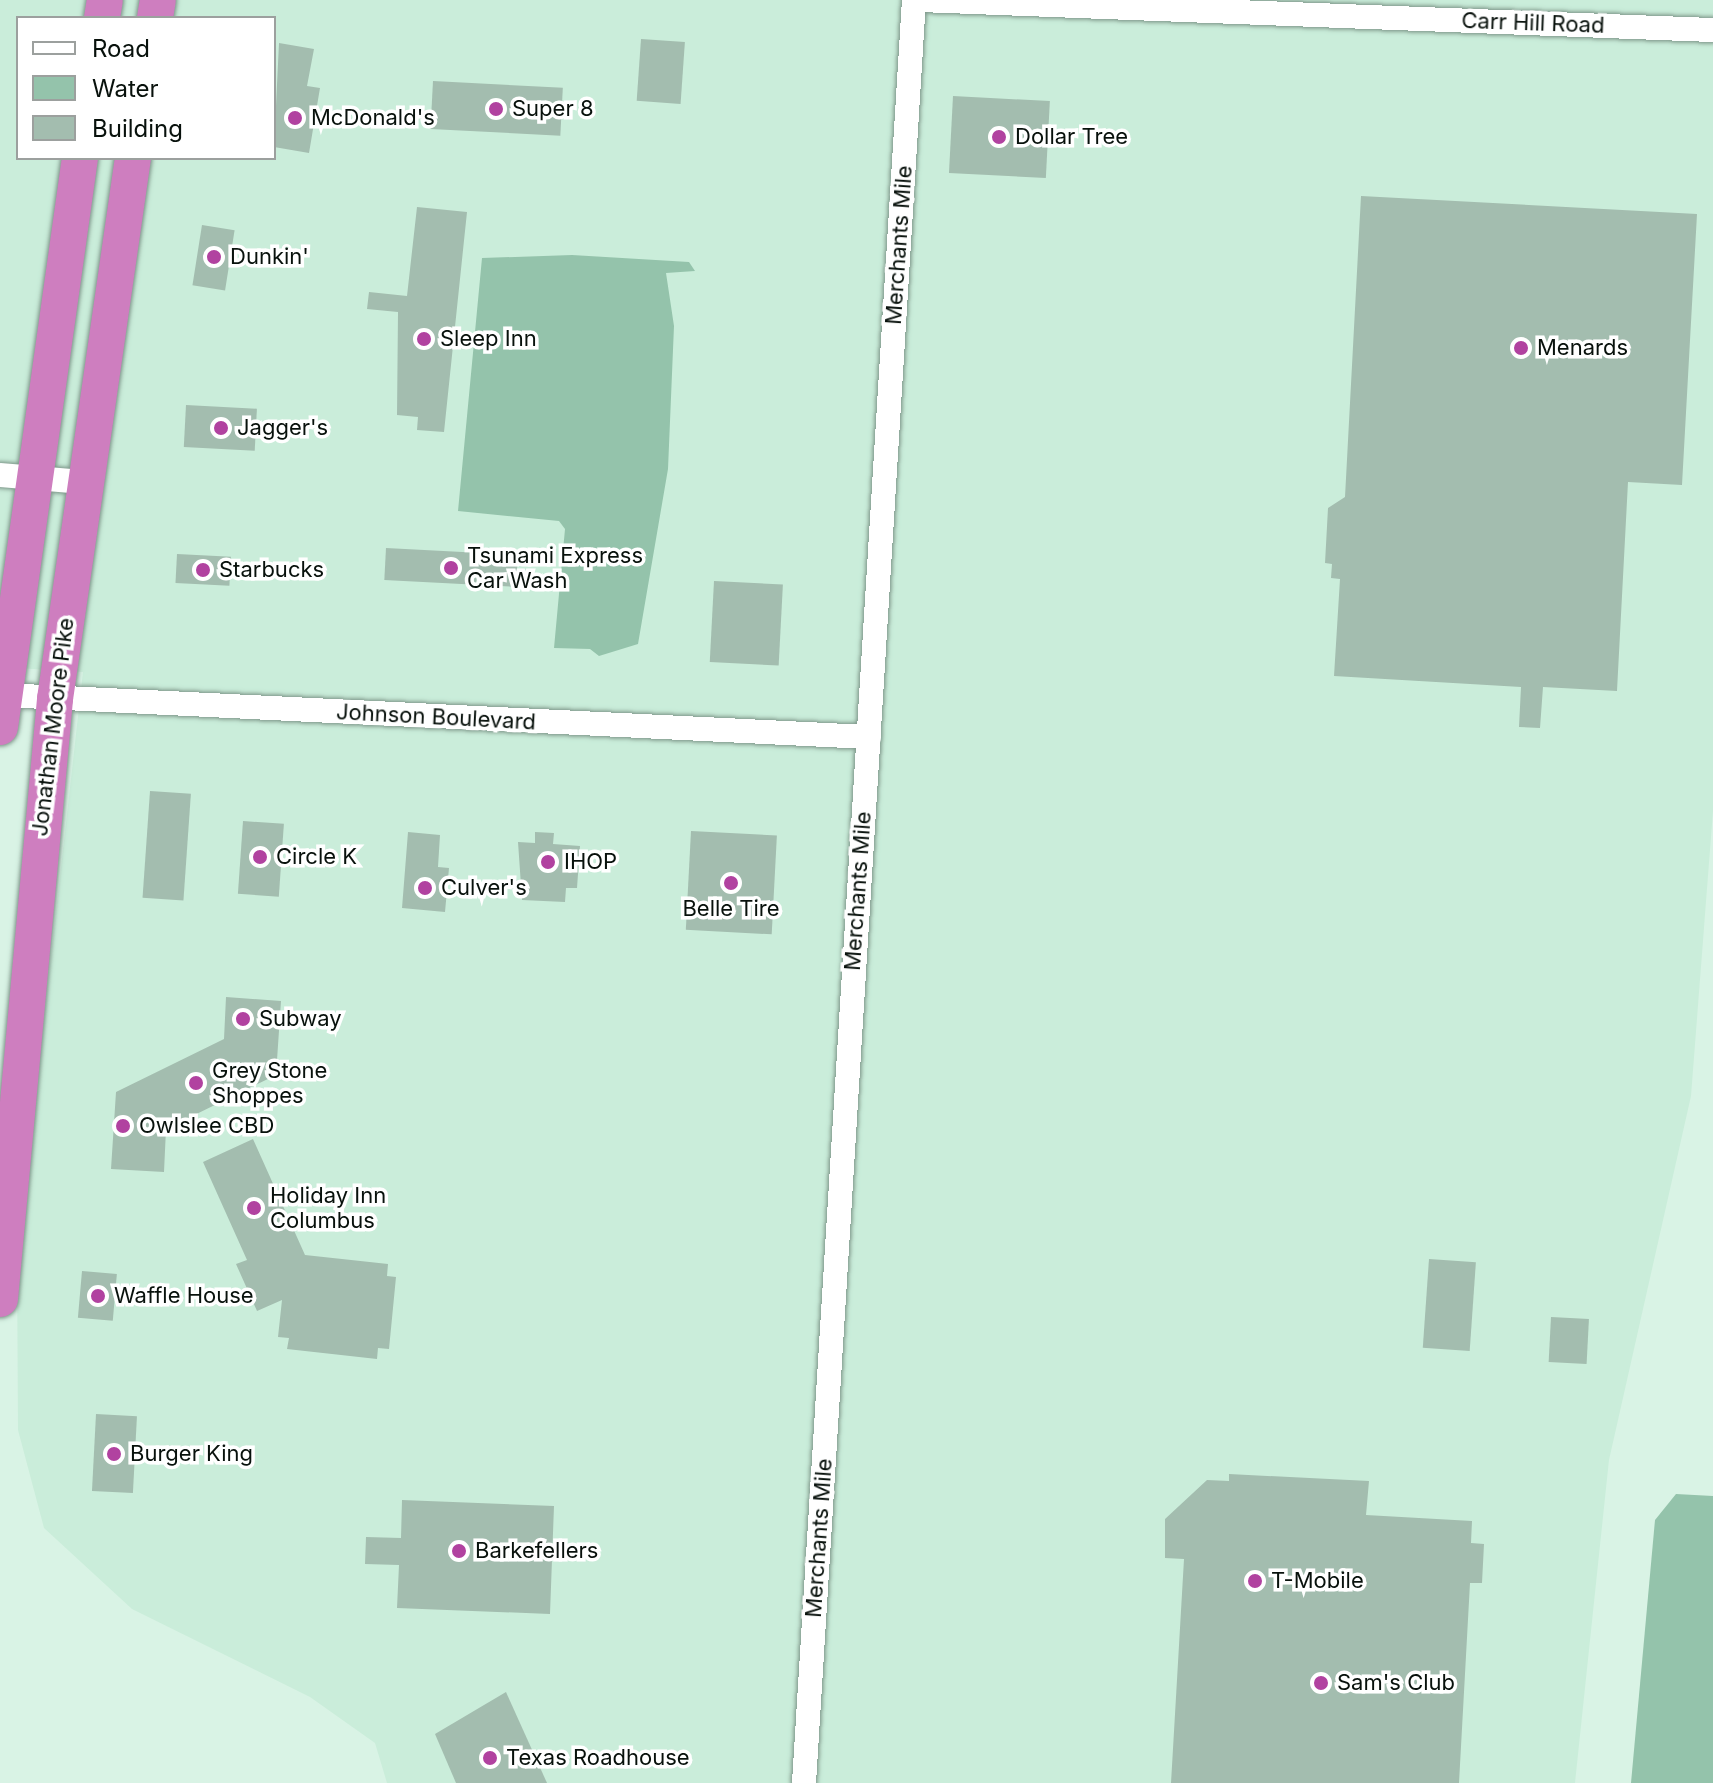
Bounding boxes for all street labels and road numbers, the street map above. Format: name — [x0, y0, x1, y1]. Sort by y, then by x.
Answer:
street label: Carr Hill Road — [1461, 7, 1605, 39]
street label: Merchants Mile — [880, 164, 918, 326]
street label: Jonathan Moore Pike — [27, 616, 79, 838]
street label: Johnson Boulevard — [335, 699, 537, 735]
street label: Merchants Mile — [839, 810, 877, 972]
street label: Merchants Mile — [800, 1457, 838, 1619]

